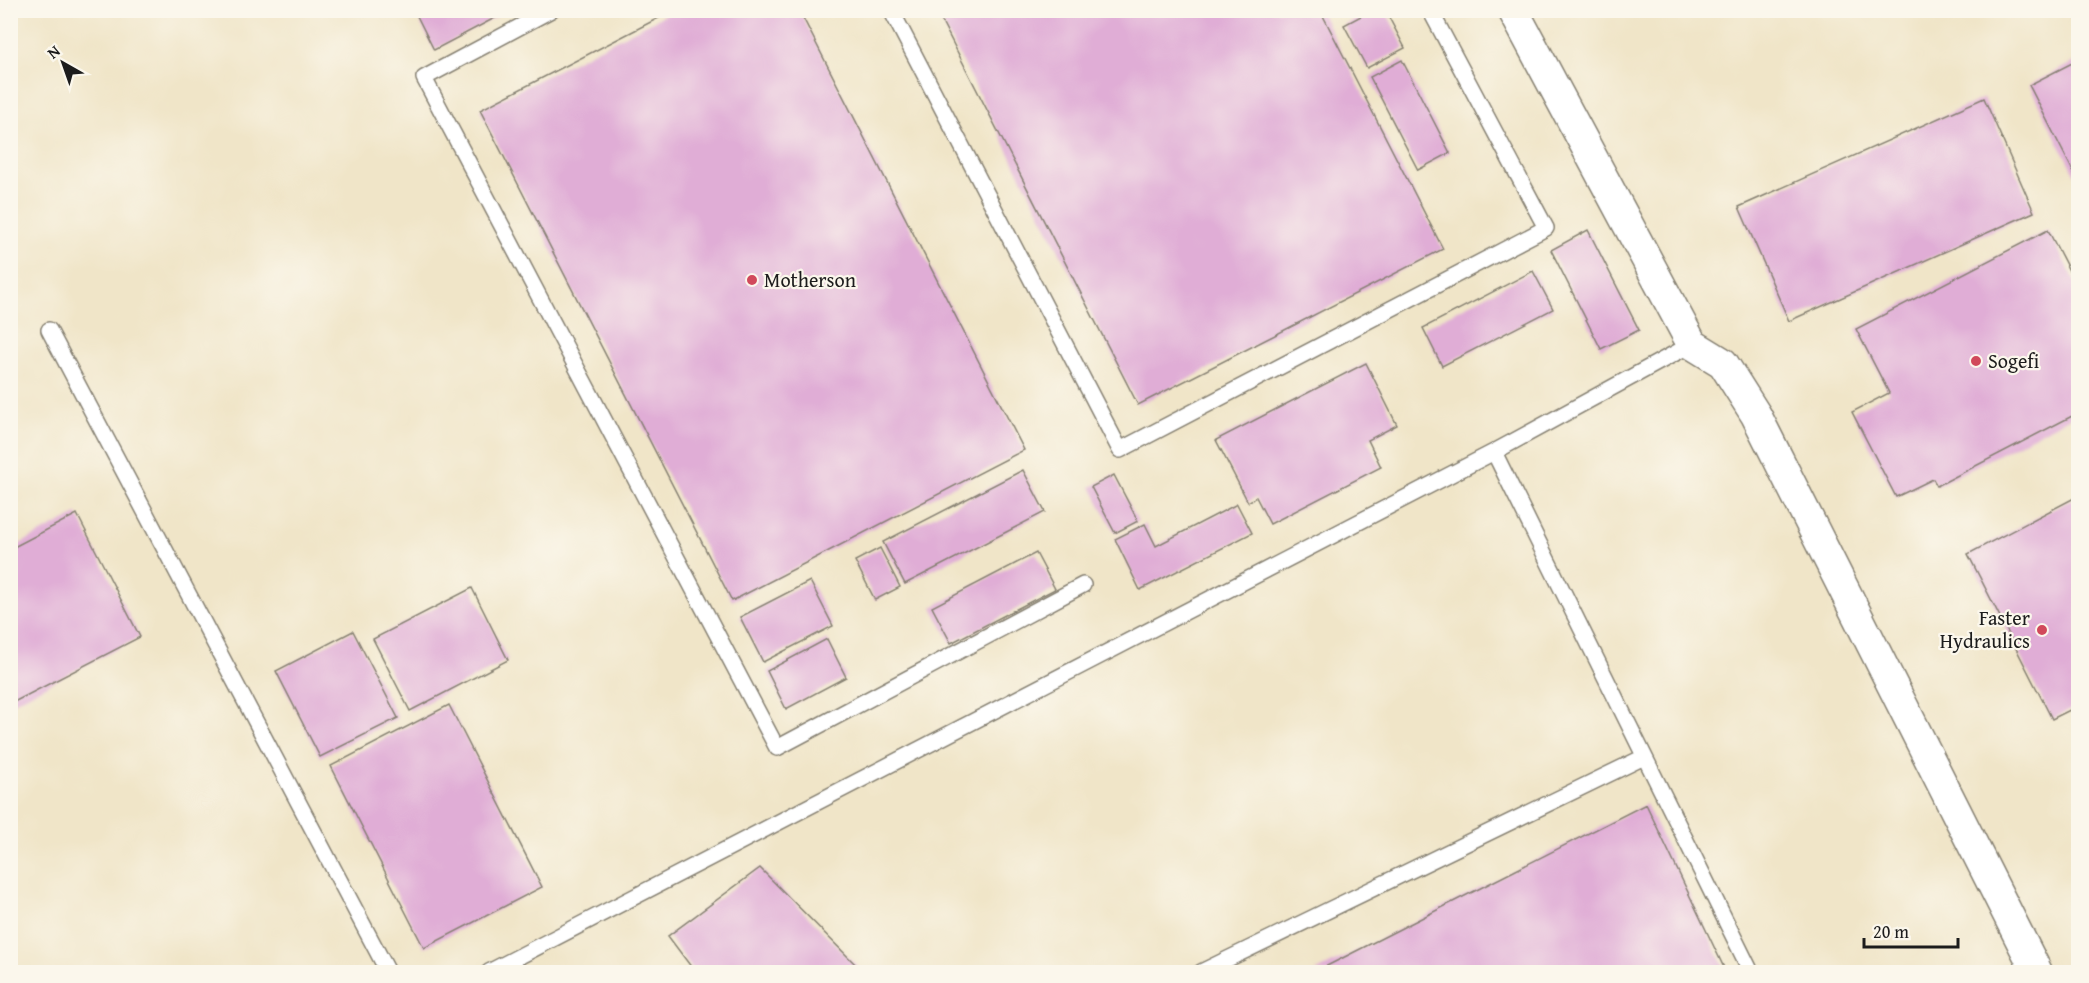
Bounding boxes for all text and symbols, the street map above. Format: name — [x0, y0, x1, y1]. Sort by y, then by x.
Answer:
north arrow — [33, 33, 93, 93]
text: N — [42, 39, 65, 64]
place label: Motherson — [764, 265, 856, 294]
marker: Motherson — [745, 273, 759, 287]
place label: Sogefi — [1988, 346, 2039, 375]
marker: Sogefi — [1969, 354, 1983, 368]
place label: Faster Hydraulics — [1940, 603, 2030, 655]
marker: Faster Hydraulics — [2035, 623, 2049, 637]
scale bar — [1864, 911, 1958, 949]
text: 20 m — [1873, 918, 1909, 945]

